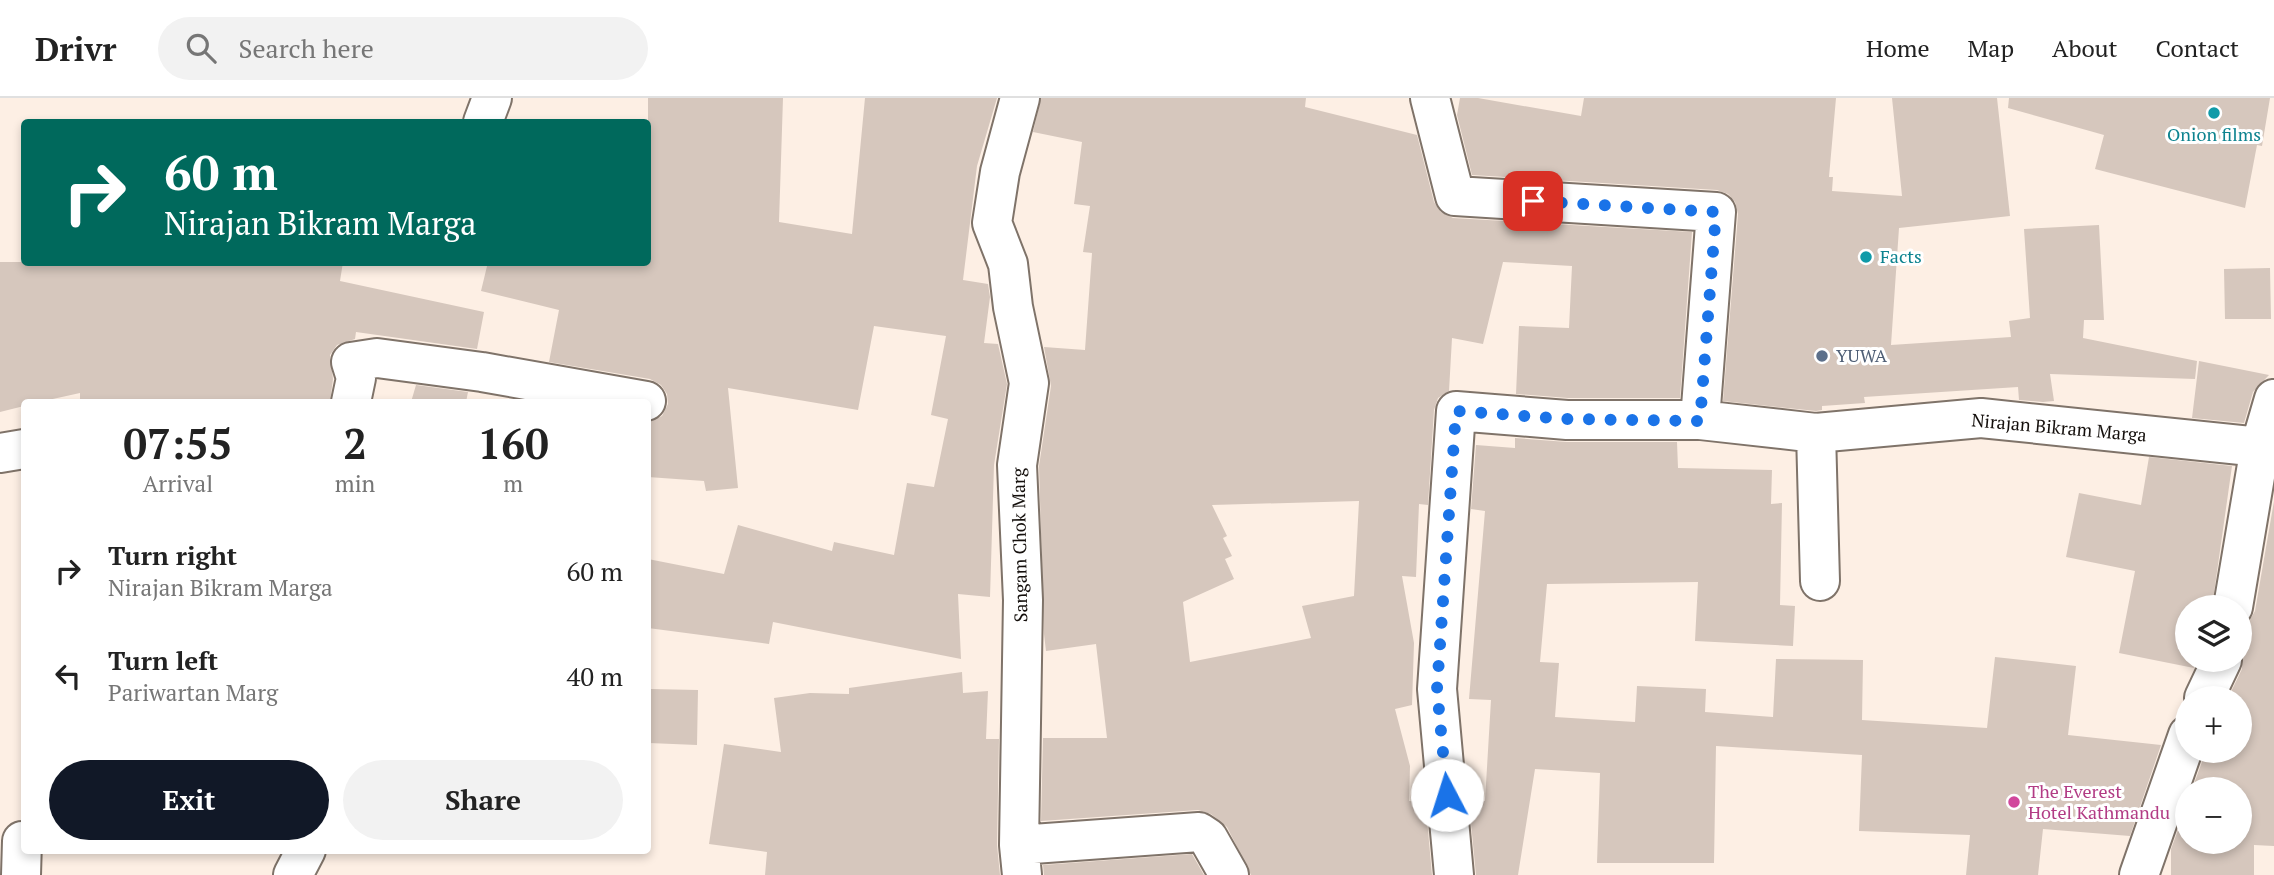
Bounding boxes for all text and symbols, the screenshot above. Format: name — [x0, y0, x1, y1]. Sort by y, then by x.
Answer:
search box — [158, 17, 648, 80]
text: Drivr — [35, 27, 116, 70]
icon: search — [182, 29, 220, 67]
text: Search here — [238, 31, 374, 65]
text: Home — [1866, 32, 1930, 64]
text: Map — [1968, 32, 2014, 64]
text: About — [2052, 32, 2118, 64]
text: Contact — [2156, 32, 2239, 64]
marker: Onion films — [2206, 105, 2222, 121]
place label: Onion films — [2167, 122, 2261, 146]
text: 60 m — [164, 139, 278, 204]
icon: right — [49, 147, 140, 238]
pin — [1503, 171, 1563, 231]
icon: arrive — [1514, 182, 1552, 220]
text: Nirajan Bikram Marga — [164, 202, 477, 244]
place label: Facts — [1880, 244, 1922, 268]
marker: Facts — [1858, 249, 1874, 265]
place label: YUWA — [1836, 343, 1888, 367]
marker: YUWA — [1814, 348, 1830, 364]
street label: Nirajan Bikram Marga — [1970, 407, 2148, 447]
text: 07:55 — [123, 415, 233, 471]
text: 2 — [343, 415, 367, 471]
text: 160 — [478, 415, 549, 471]
street label: Sangam Chok Marg — [1006, 467, 1032, 623]
text: Arrival — [143, 468, 213, 499]
text: min — [335, 468, 375, 499]
text: m — [503, 468, 523, 499]
text: Turn right — [108, 538, 237, 572]
icon: right — [49, 552, 87, 590]
text: 60 m — [567, 554, 623, 588]
text: Nirajan Bikram Marga — [108, 572, 333, 603]
map controls — [2175, 595, 2252, 854]
button: layers — [2175, 595, 2252, 672]
text: Turn left — [108, 643, 218, 677]
icon: left — [49, 657, 87, 695]
text: 40 m — [567, 659, 623, 693]
text: Pariwartan Marg — [108, 677, 278, 708]
button: + — [2175, 686, 2252, 763]
position arrow — [1410, 758, 1484, 832]
button: Exit — [49, 760, 329, 840]
button: Share — [343, 760, 623, 840]
button: − — [2175, 777, 2252, 854]
place label: The Everest Hotel Kathmandu — [2028, 779, 2170, 824]
marker: The Everest Hotel Kathmandu — [2006, 794, 2022, 810]

